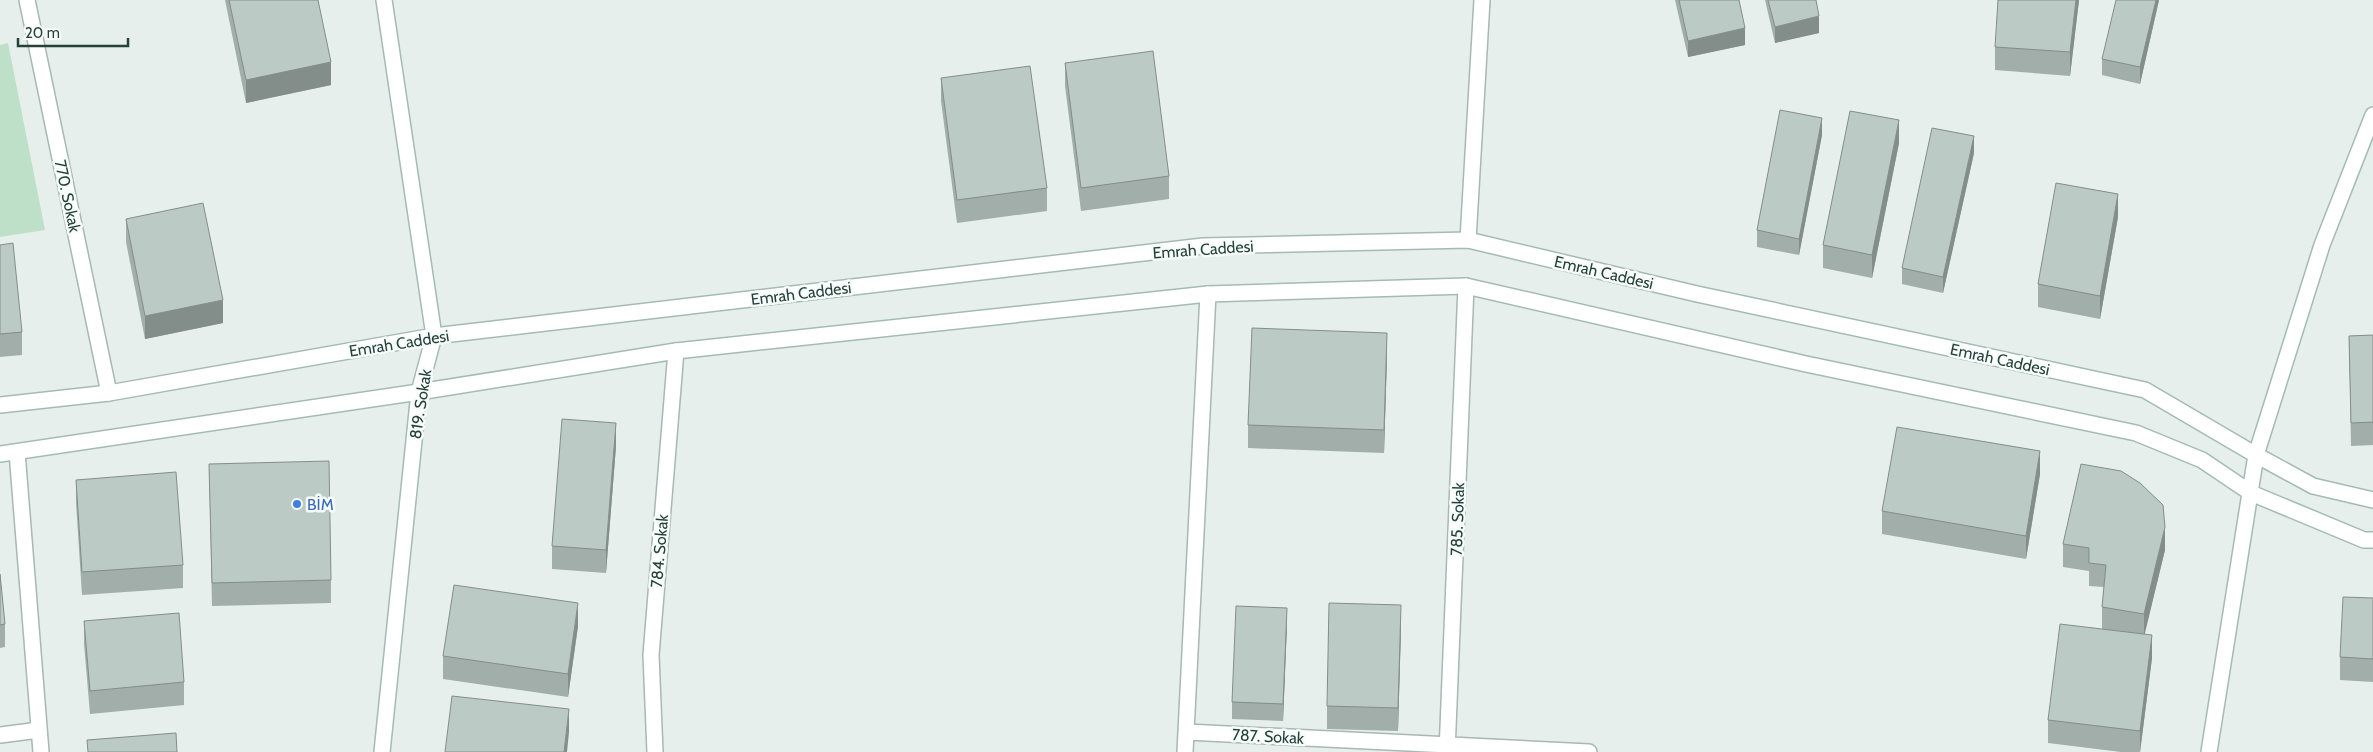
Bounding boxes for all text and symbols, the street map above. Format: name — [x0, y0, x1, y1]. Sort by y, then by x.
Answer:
scale bar — [18, 15, 128, 47]
text: 20 m — [25, 24, 60, 42]
street label: 770. Sokak — [51, 158, 85, 235]
street label: Emrah Caddesi — [1152, 236, 1254, 263]
street label: Emrah Caddesi — [1552, 252, 1655, 293]
street label: Emrah Caddesi — [750, 278, 852, 309]
street label: Emrah Caddesi — [348, 326, 451, 361]
street label: Emrah Caddesi — [1948, 340, 2051, 379]
street label: 819. Sokak — [406, 367, 436, 440]
street label: 785. Sokak — [1447, 481, 1468, 556]
place label: BİM — [307, 495, 334, 514]
marker: BİM — [291, 498, 303, 510]
street label: 784. Sokak — [647, 513, 672, 589]
street label: 787. Sokak — [1231, 725, 1305, 748]

